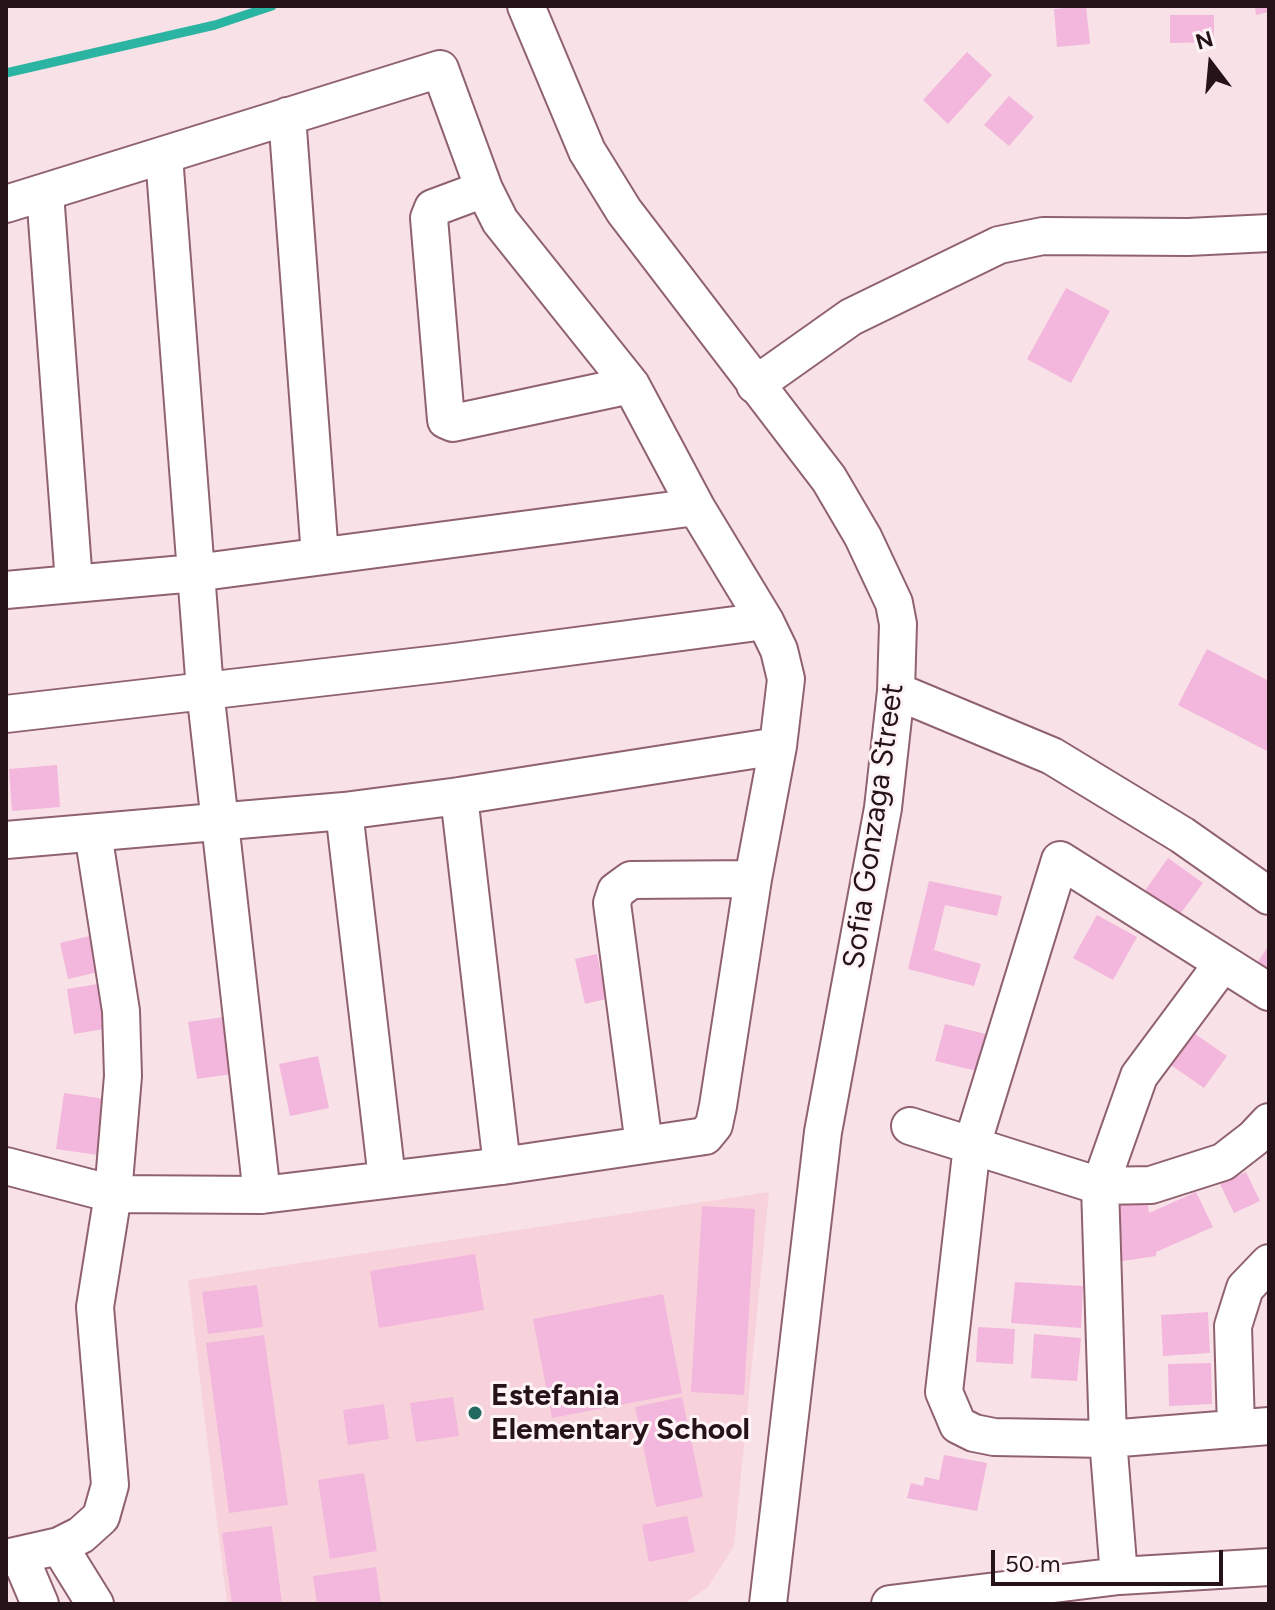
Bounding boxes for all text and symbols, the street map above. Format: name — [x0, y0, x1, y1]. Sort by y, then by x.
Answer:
north arrow — [1171, 24, 1251, 104]
text: N — [1192, 25, 1216, 56]
street label: Sofia Gonzaga Street — [836, 681, 912, 971]
place label: Estefania Elementary School — [491, 1378, 750, 1448]
marker: Estefania Elementary School — [466, 1404, 484, 1422]
scale bar — [995, 1534, 1227, 1584]
text: 50 m — [1005, 1549, 1061, 1578]

